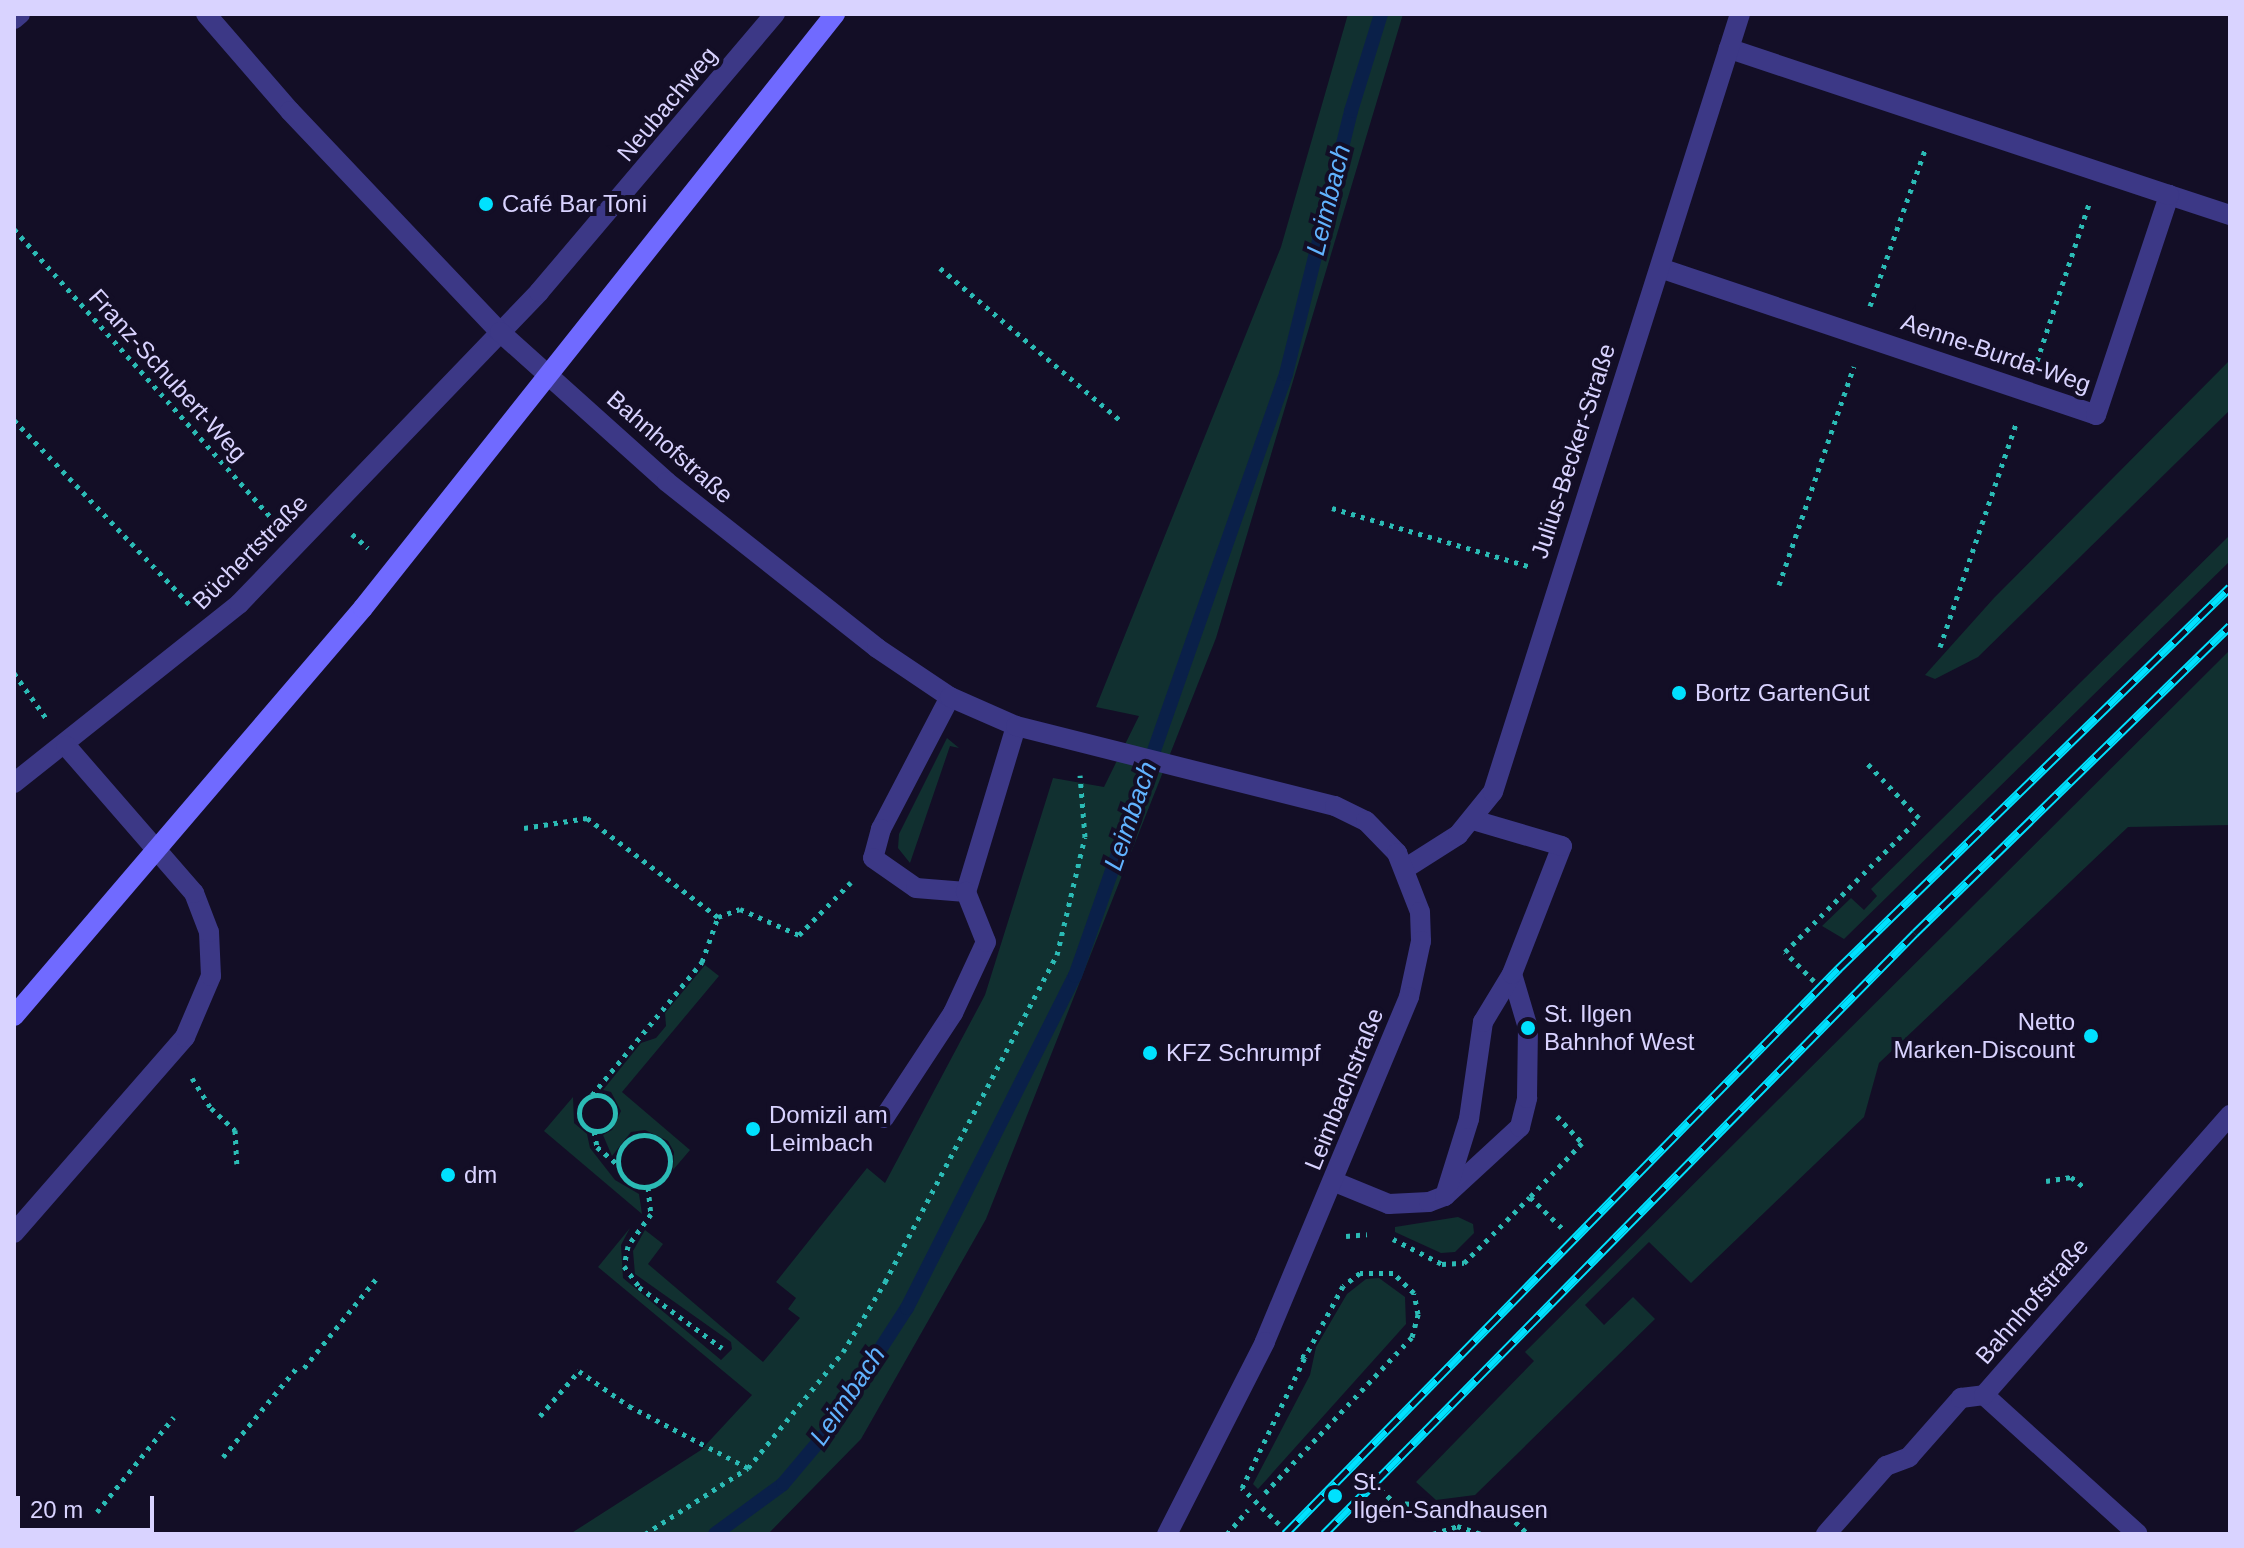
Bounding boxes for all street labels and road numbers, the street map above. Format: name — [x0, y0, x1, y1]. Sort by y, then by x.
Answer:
street label: Neubachweg — [611, 41, 723, 167]
street label: Franz-Schubert-Weg — [83, 283, 253, 467]
street label: Aenne-Burda-Weg — [1898, 307, 2094, 399]
street label: Julius-Becker-Straße — [1525, 340, 1621, 562]
street label: Bahnhofstraße — [601, 384, 739, 510]
street label: Büchertstraße — [187, 489, 313, 615]
street label: Leimbachstraße — [1298, 1004, 1390, 1174]
street label: Bahnhofstraße — [1969, 1232, 2095, 1370]

